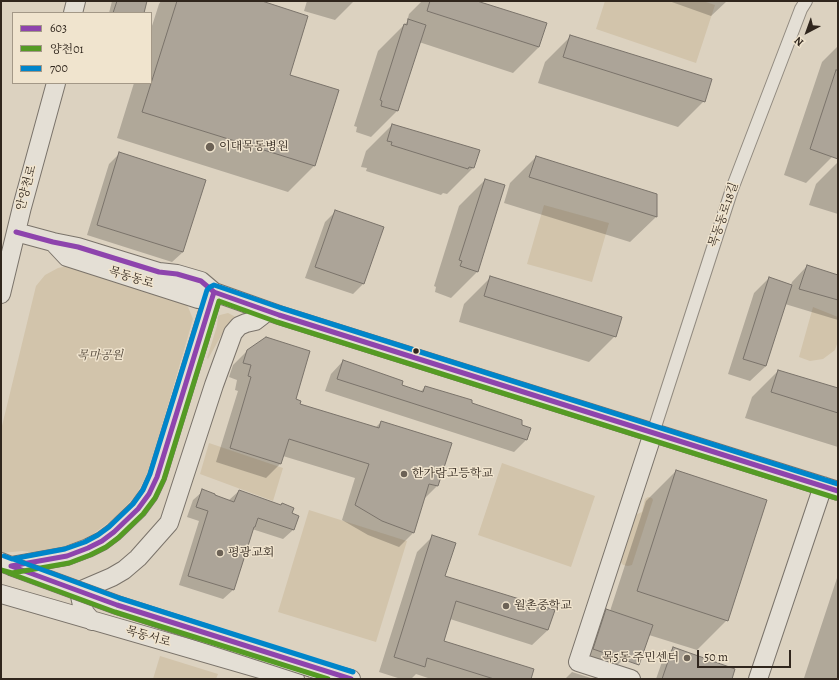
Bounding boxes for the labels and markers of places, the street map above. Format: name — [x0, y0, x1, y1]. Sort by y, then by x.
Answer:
place label: 이대목동병원 — [219, 140, 289, 154]
marker: 이대목동병원 — [204, 141, 216, 153]
unlabelled marker — [411, 346, 421, 356]
place label: 한가람고등학교 — [412, 467, 493, 481]
marker: 한가람고등학교 — [399, 469, 409, 479]
place label: 평광교회 — [228, 546, 274, 560]
marker: 평광교회 — [215, 548, 225, 558]
place label: 월촌중학교 — [514, 599, 572, 613]
marker: 월촌중학교 — [501, 601, 511, 611]
place label: 목5동 주민센터 — [602, 651, 679, 665]
marker: 목5동 주민센터 — [682, 653, 692, 663]

